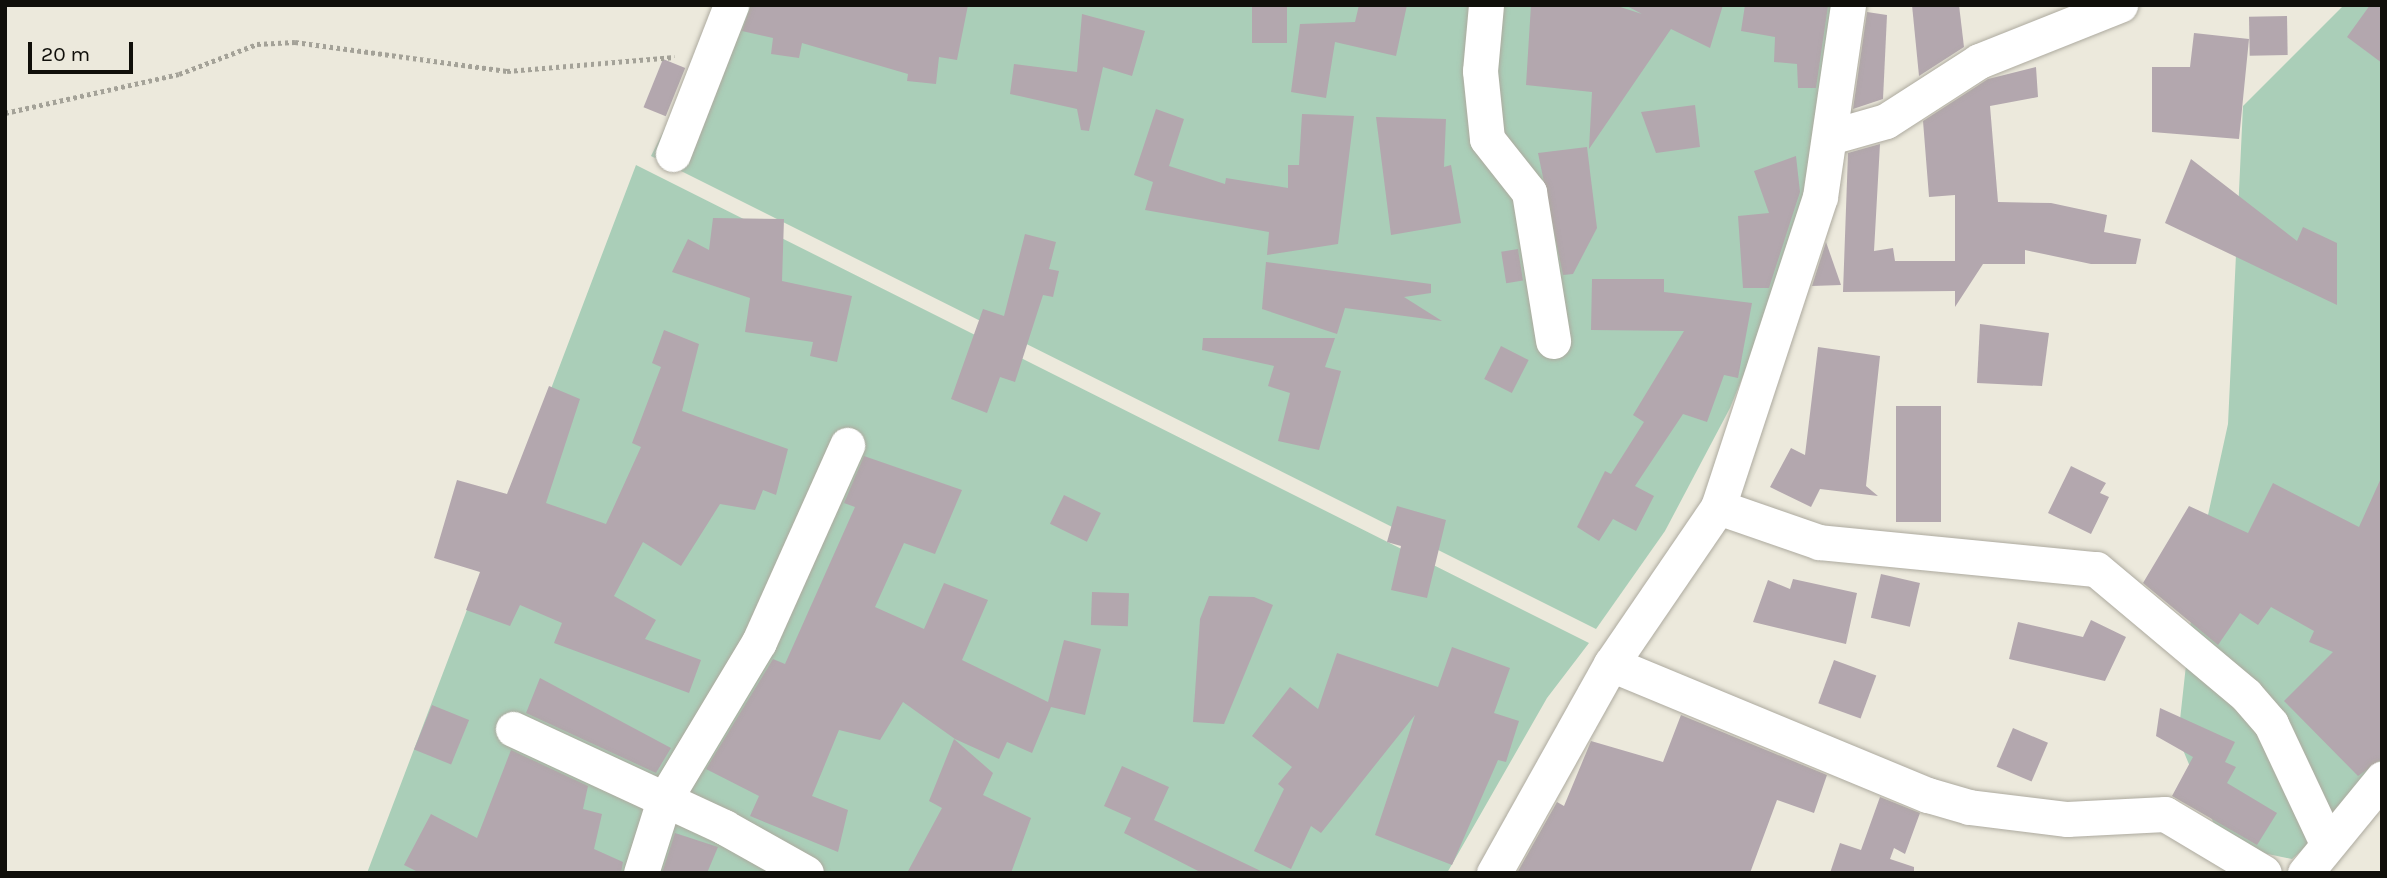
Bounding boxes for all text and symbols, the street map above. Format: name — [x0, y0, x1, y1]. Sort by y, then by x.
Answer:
scale bar — [32, 28, 136, 72]
text: 20 m — [41, 42, 90, 66]

